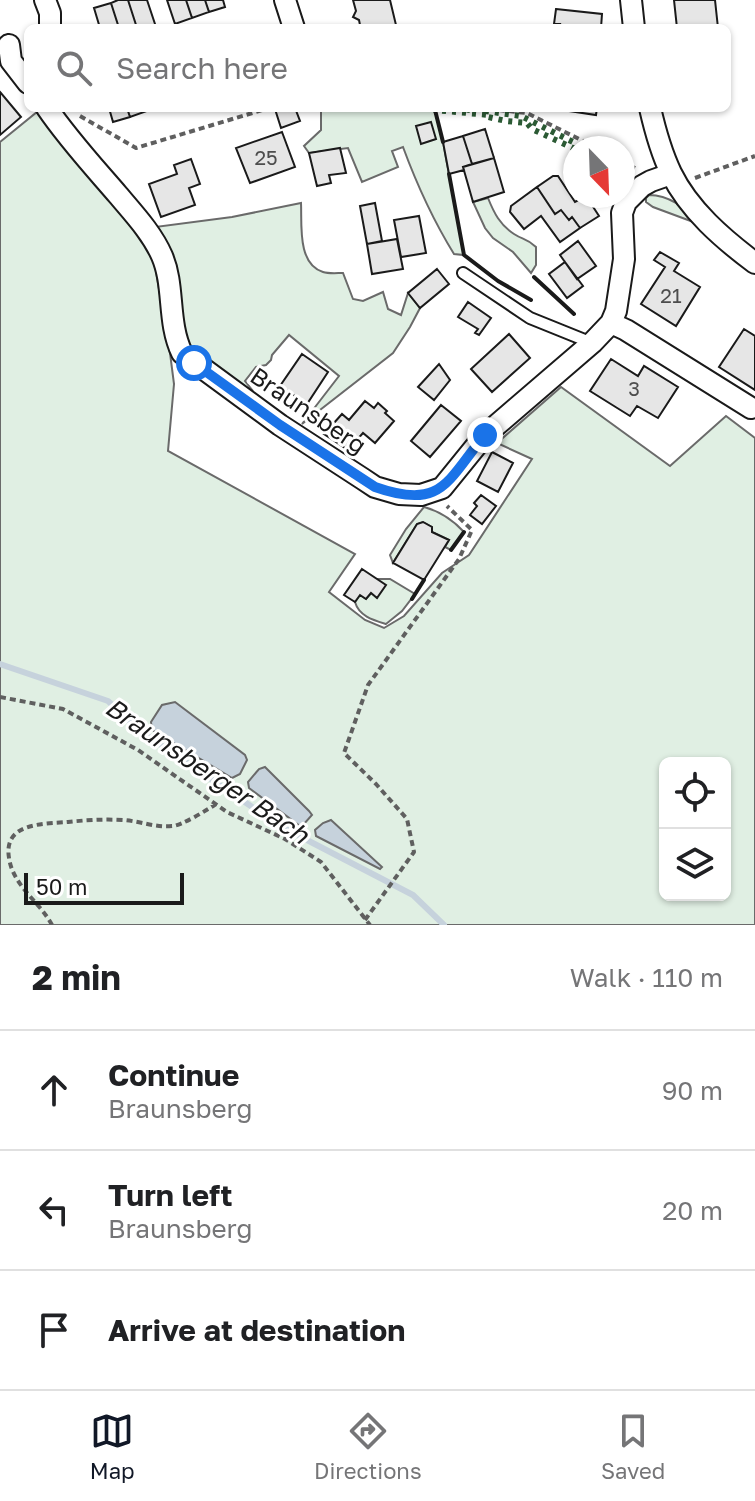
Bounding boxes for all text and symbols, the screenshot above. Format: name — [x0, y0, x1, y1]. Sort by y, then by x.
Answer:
search box — [24, 24, 731, 112]
icon: search — [52, 46, 96, 90]
text: Search here — [116, 50, 288, 86]
north arrow — [563, 136, 635, 208]
house number: 25 — [254, 145, 278, 169]
house number: 21 — [660, 283, 682, 307]
route start — [176, 345, 212, 381]
street label: Braunsberg — [245, 360, 372, 459]
house number: 3 — [628, 376, 640, 400]
route end — [467, 417, 503, 453]
water label: Braunsberger Bach — [100, 691, 316, 851]
map controls — [659, 757, 731, 901]
button: locate — [659, 757, 731, 829]
button: layers — [659, 829, 731, 901]
scale bar — [24, 869, 184, 905]
text: 50 m — [36, 873, 87, 900]
text: 2 min — [32, 957, 121, 997]
text: Walk · 110 m — [570, 962, 723, 993]
text: Continue — [108, 1057, 239, 1093]
icon: ahead — [32, 1068, 76, 1112]
text: 90 m — [662, 1075, 723, 1106]
text: Braunsberg — [108, 1093, 252, 1124]
text: Turn left — [108, 1177, 233, 1213]
icon: left — [32, 1188, 76, 1232]
text: 20 m — [662, 1195, 723, 1226]
text: Braunsberg — [108, 1213, 252, 1244]
icon: arrive — [32, 1308, 76, 1352]
text: Arrive at destination — [108, 1312, 405, 1348]
tab: Map — [90, 1409, 135, 1484]
tab: Directions — [314, 1409, 422, 1484]
tab: Saved — [601, 1409, 665, 1484]

